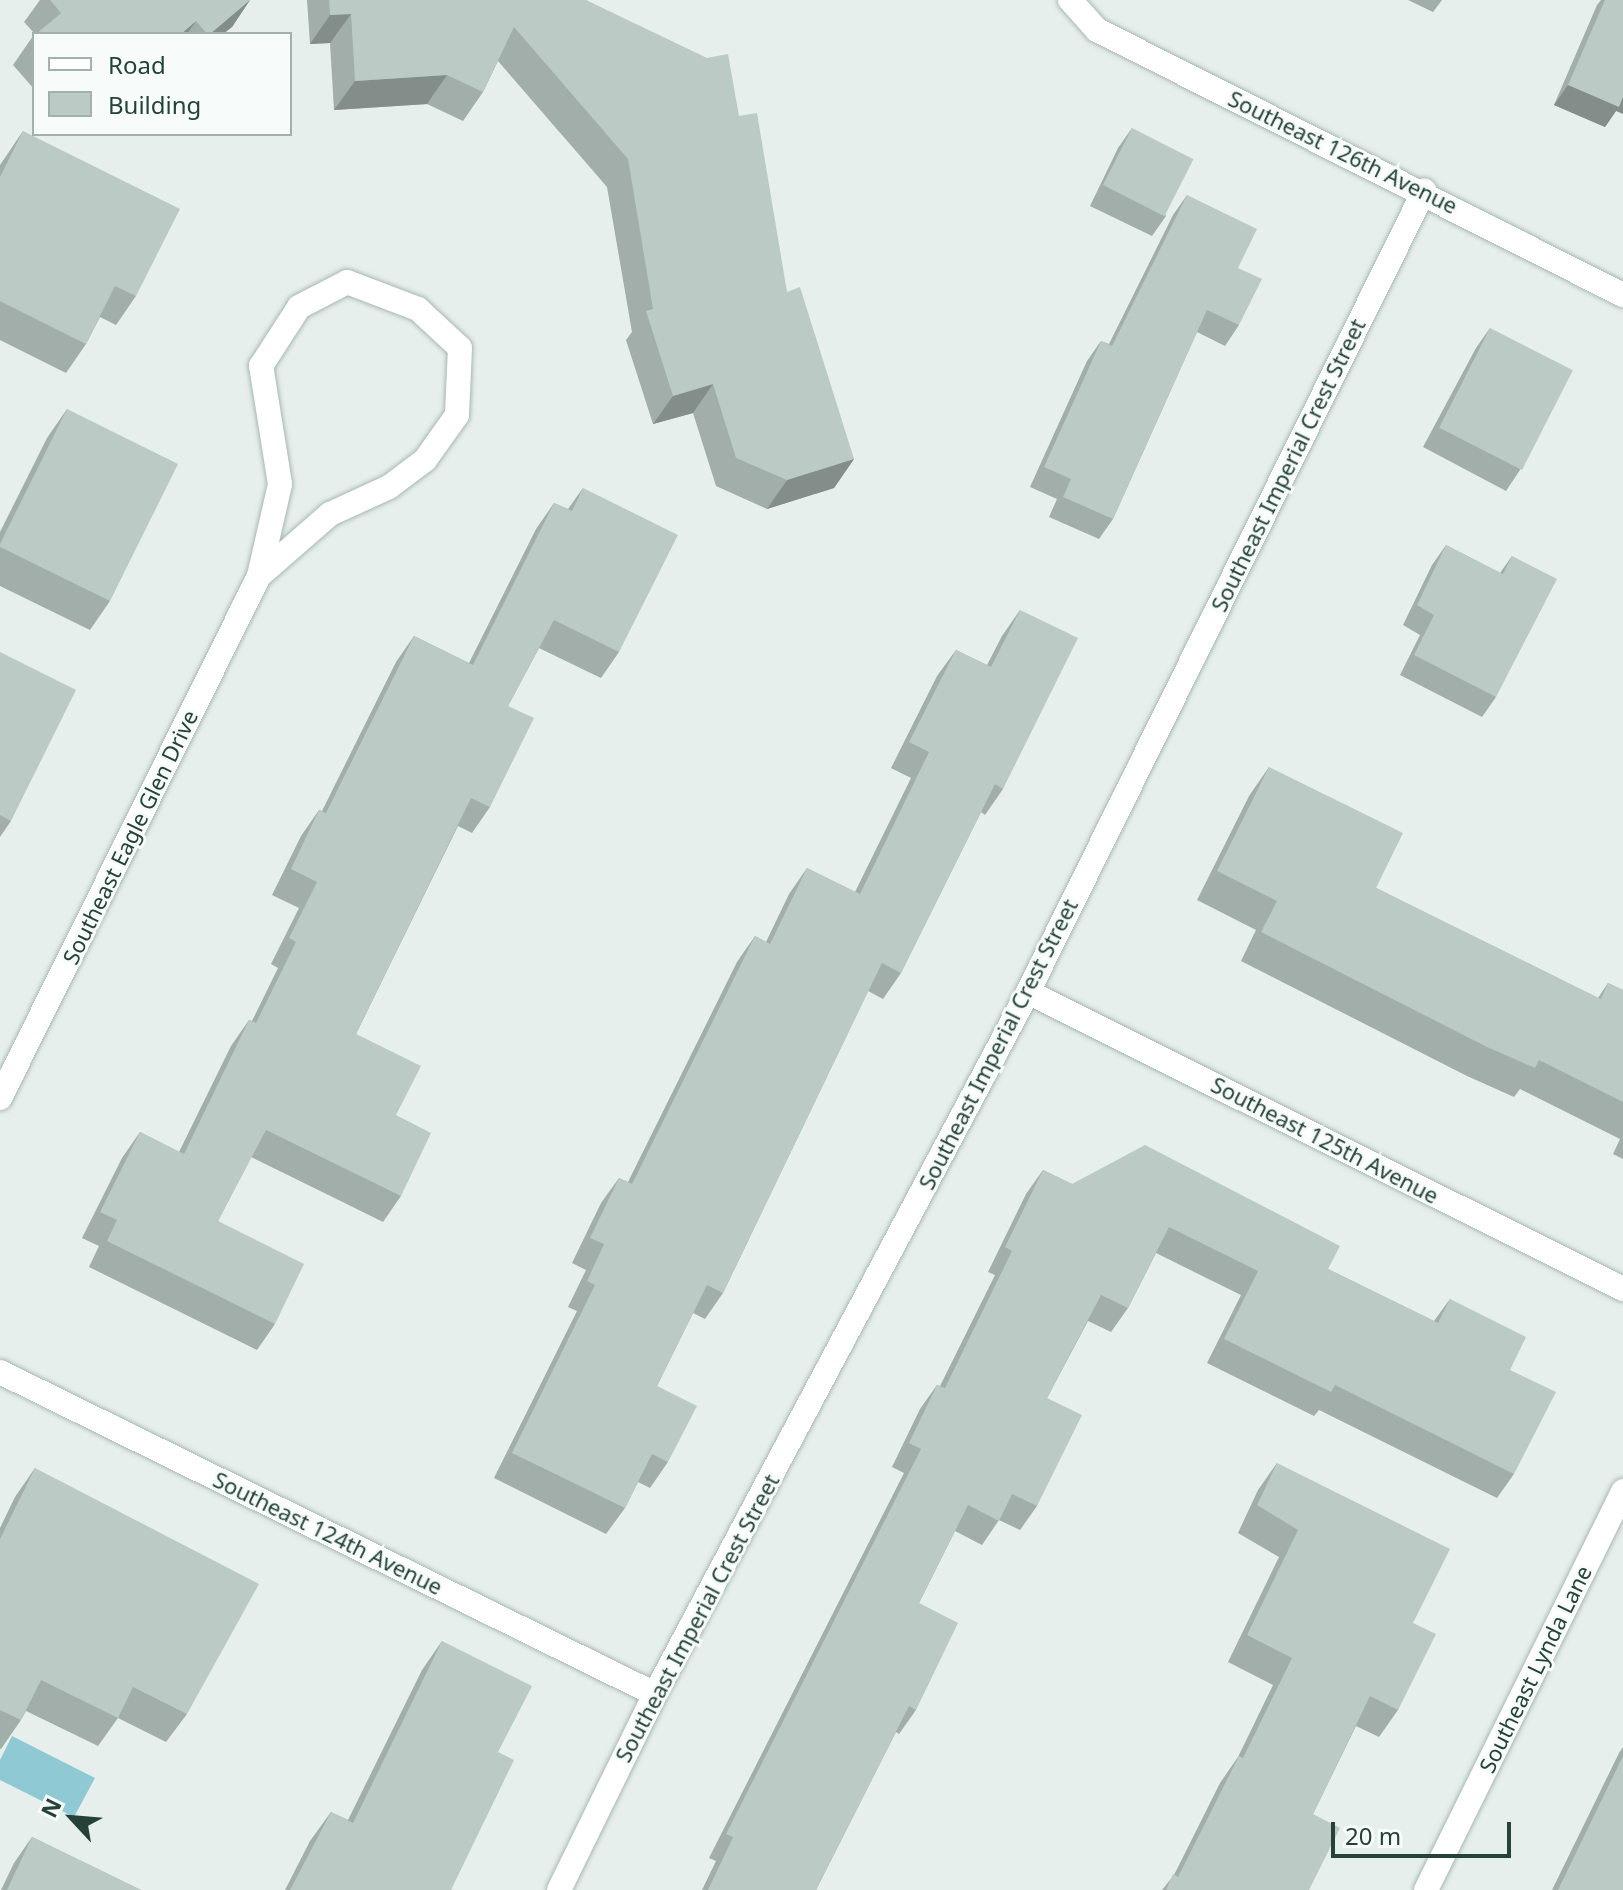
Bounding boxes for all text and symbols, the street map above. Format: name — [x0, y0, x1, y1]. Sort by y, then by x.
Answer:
legend — [32, 32, 292, 136]
text: Road — [108, 48, 166, 81]
street label: Southeast 126th Avenue — [1224, 85, 1462, 219]
text: Building — [108, 88, 201, 121]
street label: Southeast Imperial Crest Street — [1205, 314, 1371, 616]
street label: Southeast Eagle Glen Drive — [57, 706, 203, 968]
street label: Southeast Imperial Crest Street — [913, 894, 1083, 1194]
street label: Southeast 125th Avenue — [1207, 1071, 1443, 1209]
street label: Southeast 124th Avenue — [209, 1466, 447, 1600]
street label: Southeast Imperial Crest Street — [610, 1469, 784, 1767]
street label: Southeast Lynda Lane — [1473, 1561, 1597, 1777]
north arrow — [32, 1778, 112, 1858]
text: N — [33, 1793, 68, 1822]
scale bar — [1335, 1806, 1515, 1856]
text: 20 m — [1345, 1819, 1401, 1852]

